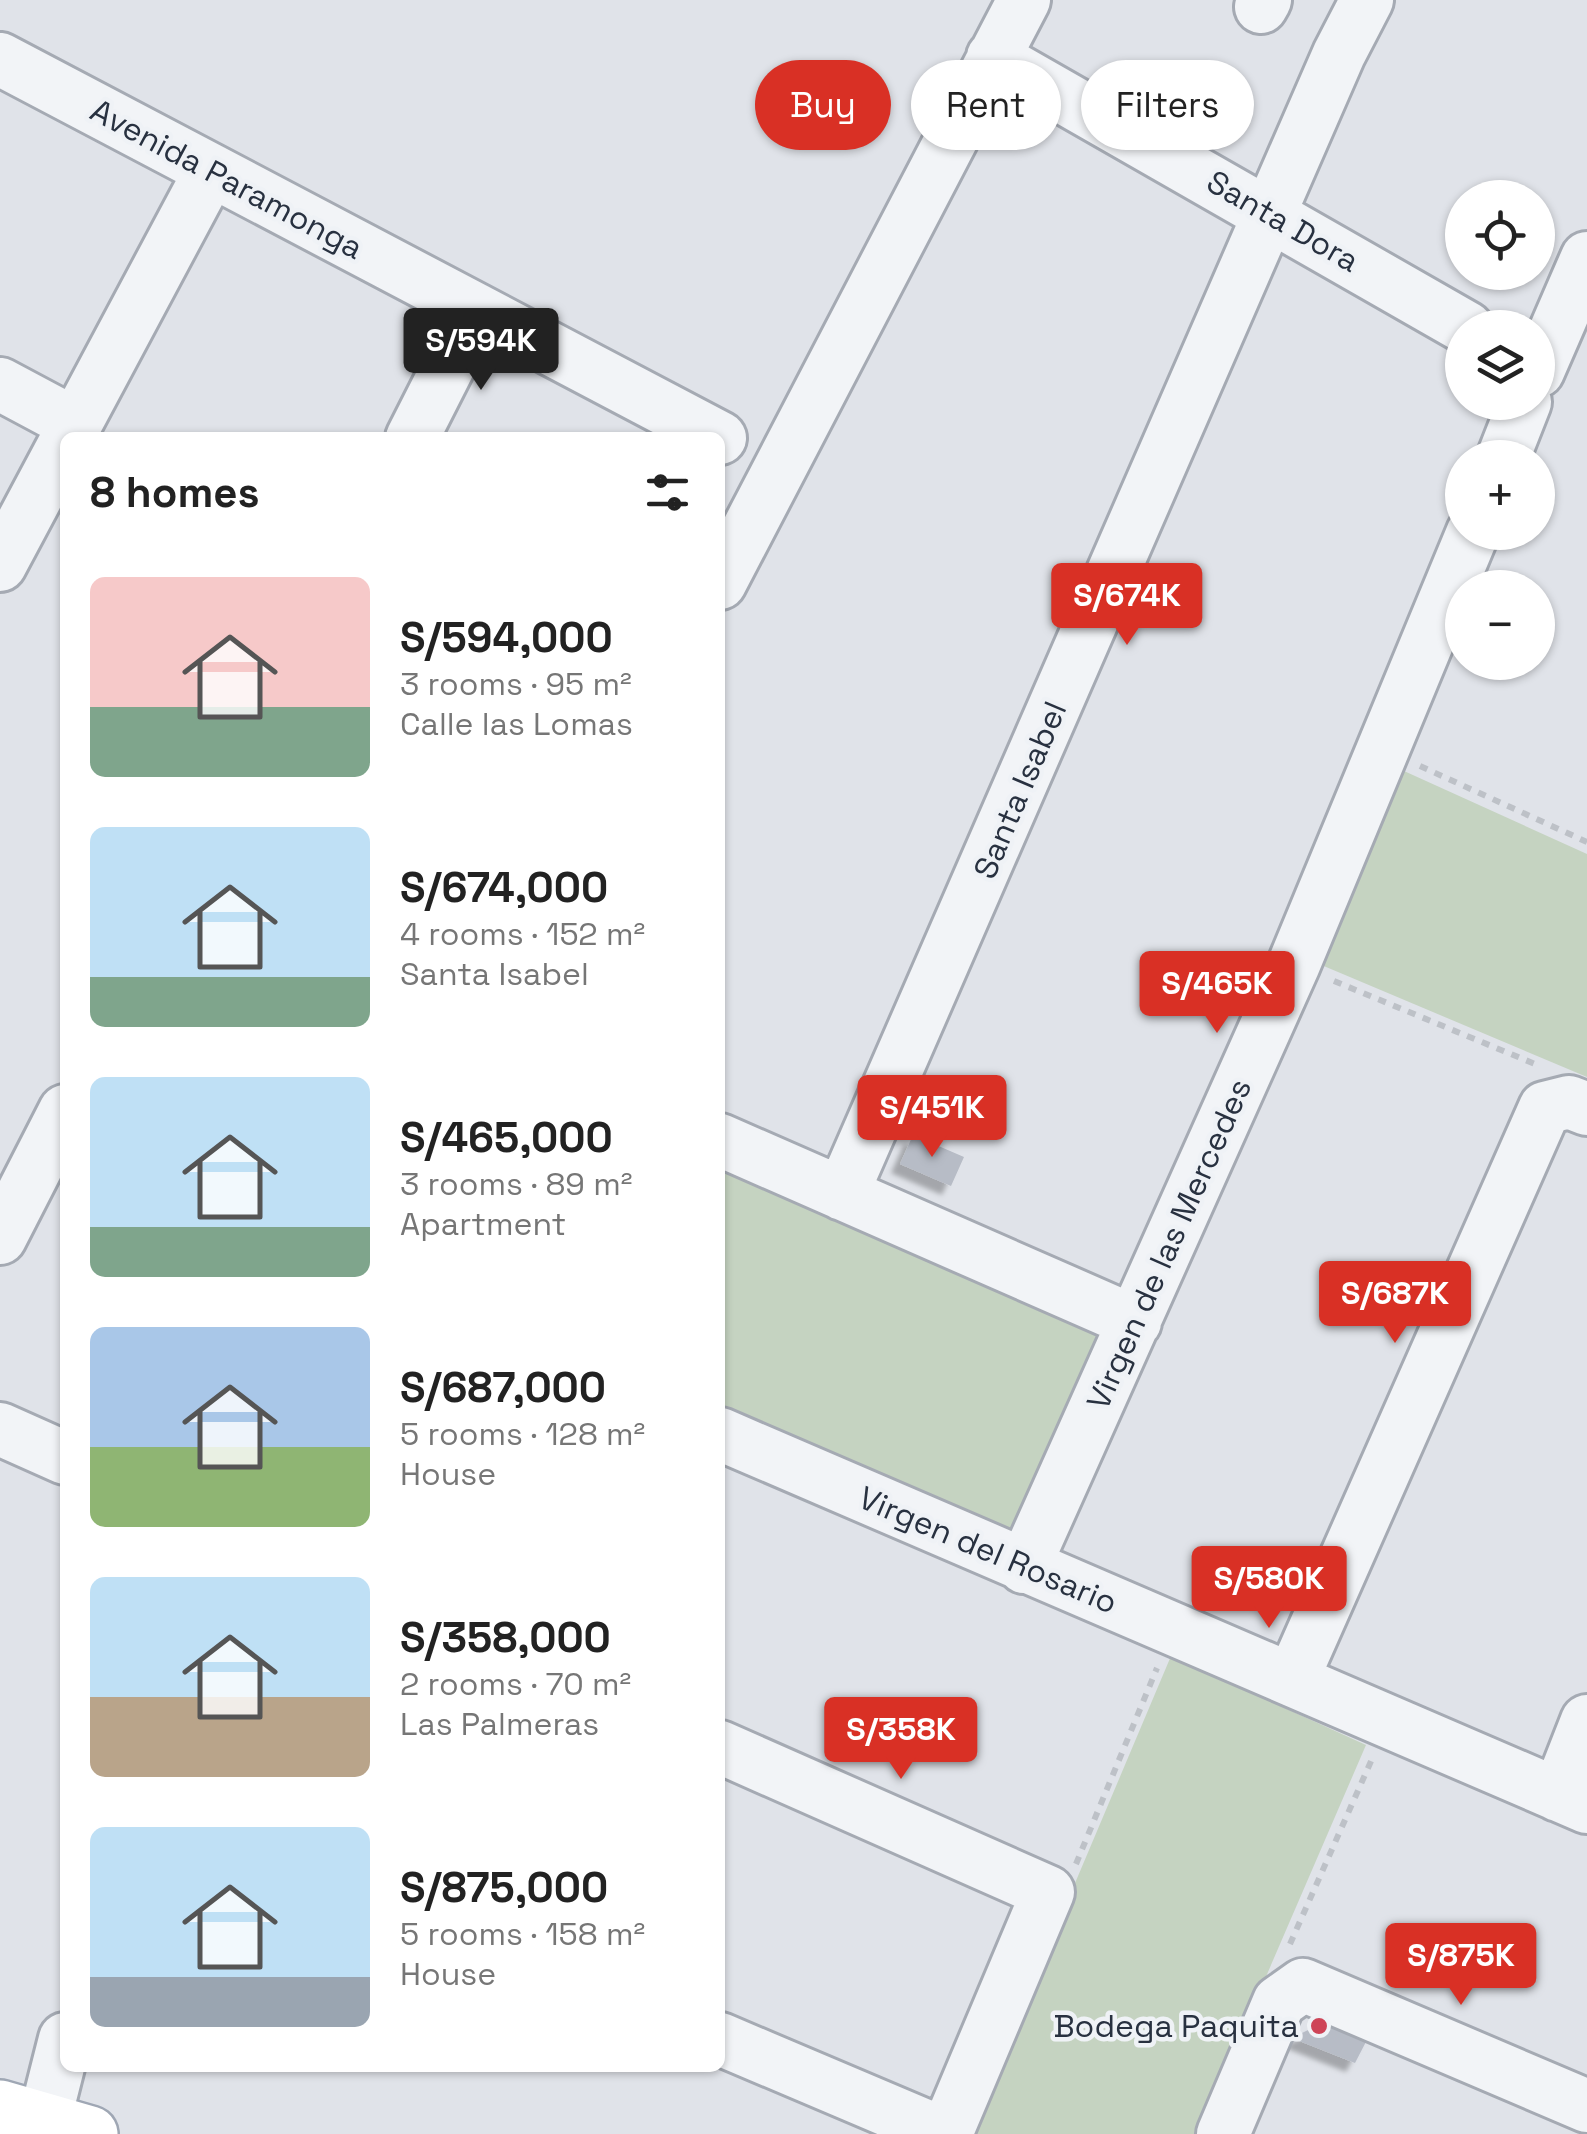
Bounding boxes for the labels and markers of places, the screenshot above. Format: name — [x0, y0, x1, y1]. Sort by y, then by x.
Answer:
pin: S/594K — [400, 308, 562, 393]
pin: S/674K — [1046, 563, 1208, 648]
pin: S/465K — [1136, 951, 1298, 1036]
pin: S/451K — [851, 1075, 1013, 1160]
pin: S/687K — [1314, 1261, 1476, 1346]
pin: S/580K — [1188, 1546, 1350, 1631]
pin: S/358K — [820, 1697, 982, 1782]
pin: S/875K — [1380, 1923, 1542, 2008]
place label: Bodega Paquita — [1053, 2006, 1299, 2046]
marker: Bodega Paquita — [1308, 2015, 1330, 2037]

